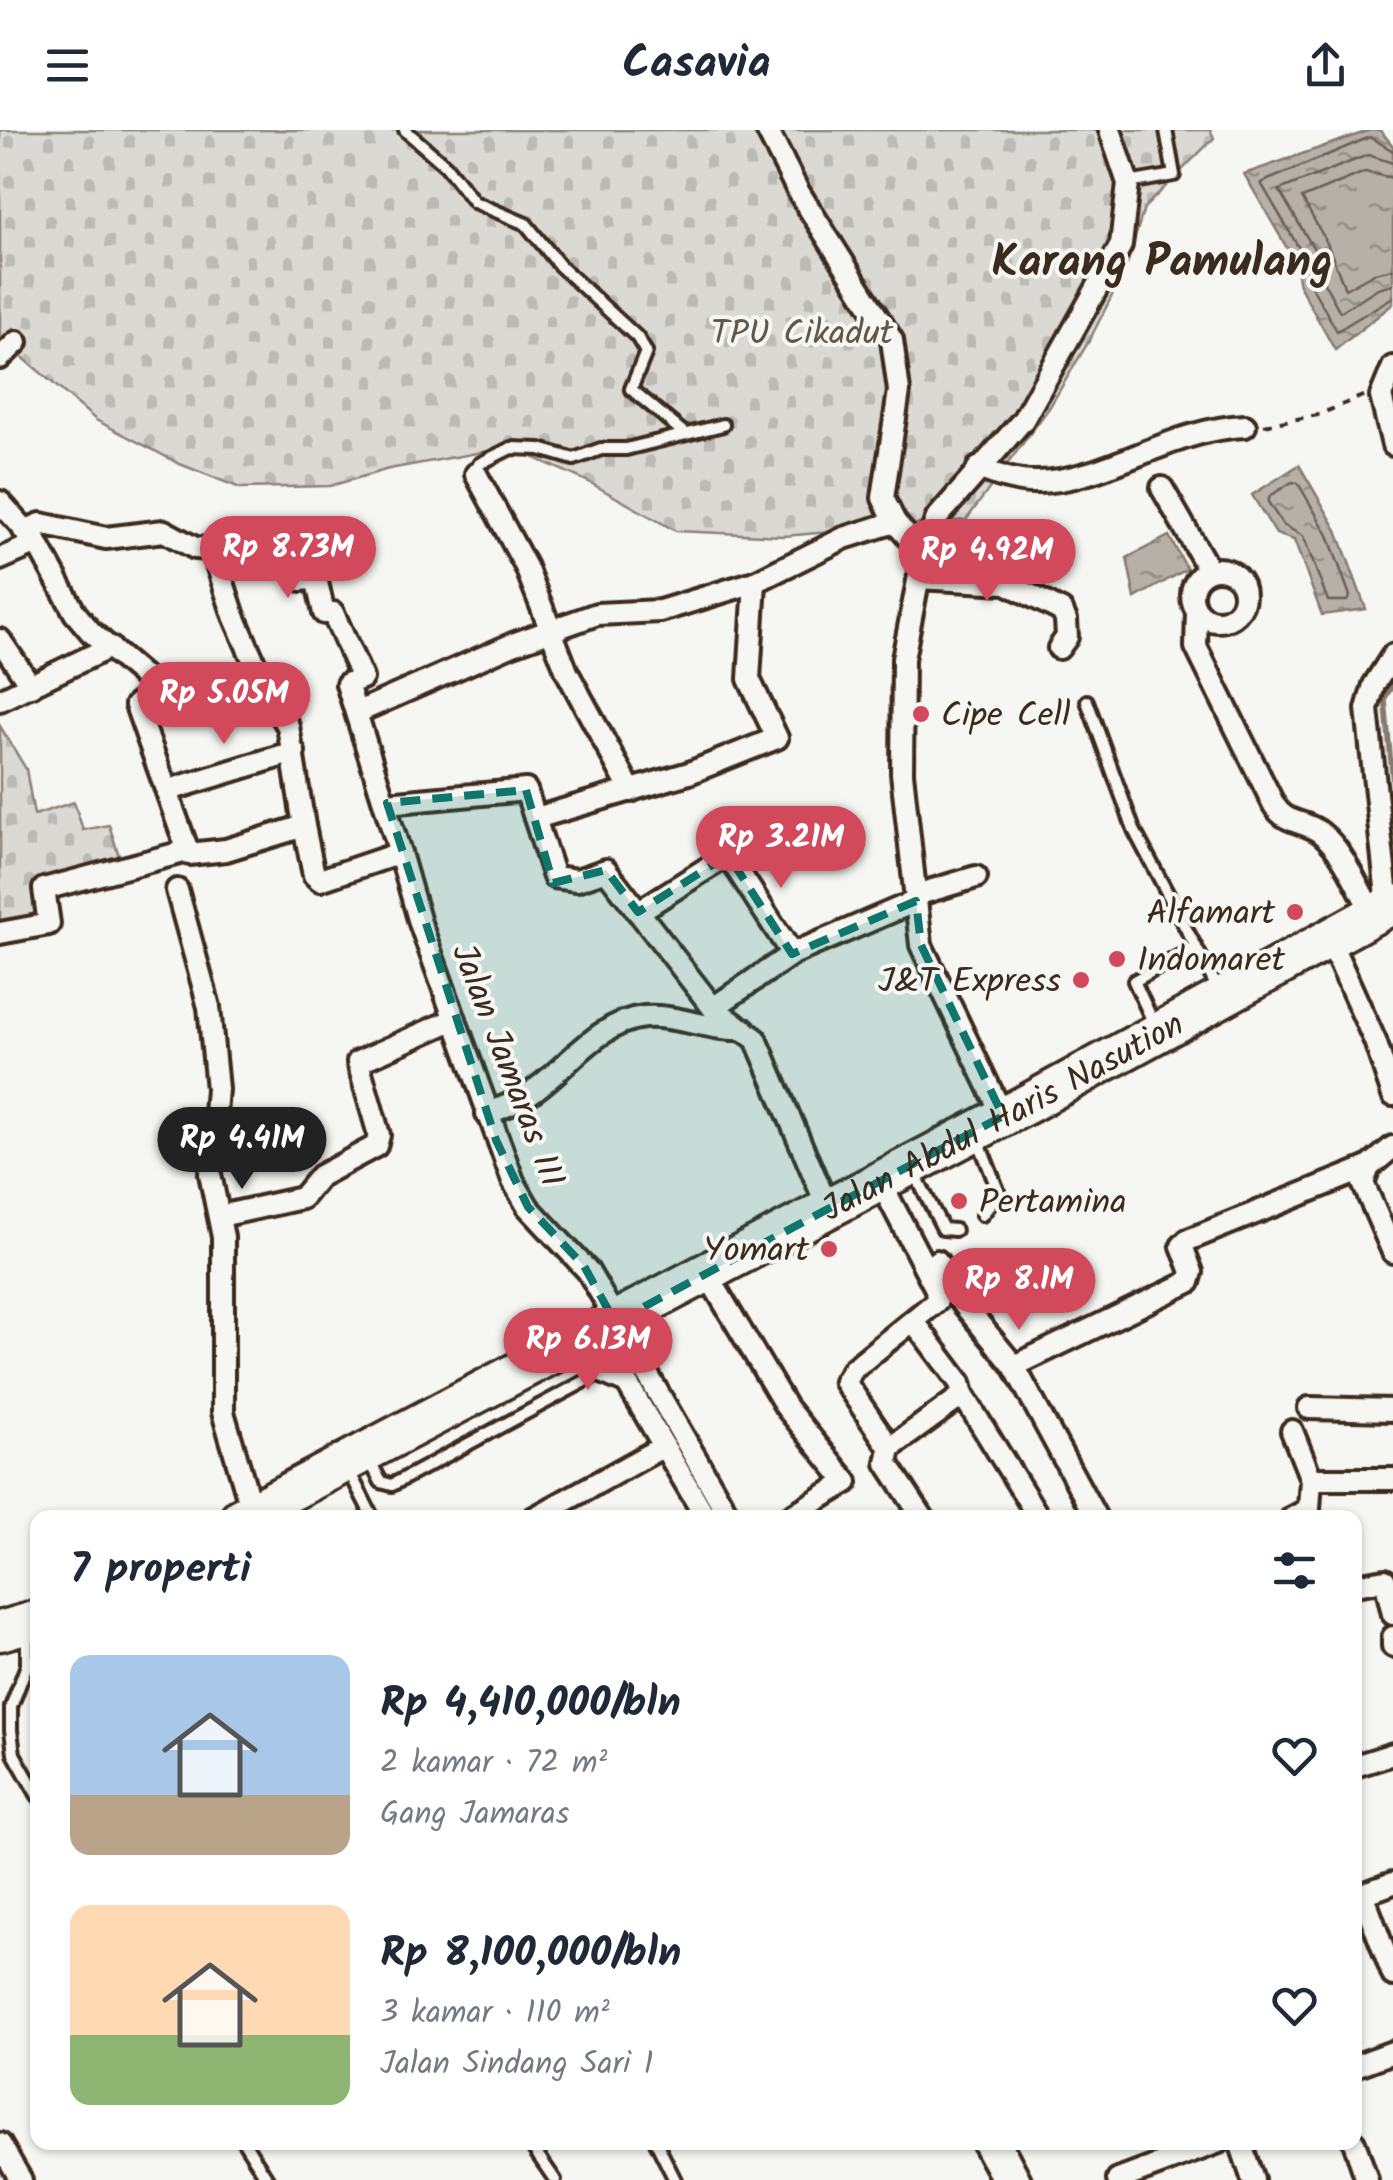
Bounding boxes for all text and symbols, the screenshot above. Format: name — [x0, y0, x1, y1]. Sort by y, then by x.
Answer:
text: Casavia — [622, 29, 771, 101]
icon: menu — [40, 38, 95, 93]
icon: share — [1298, 38, 1353, 93]
district label: Karang Pamulang — [991, 228, 1333, 300]
park label: TPU Cikadut — [711, 307, 894, 363]
pin: Rp 8.73M — [185, 516, 391, 601]
pin: Rp 4.92M — [884, 519, 1090, 604]
text: Rp 8.73M — [222, 523, 354, 574]
text: Rp 4.92M — [921, 526, 1053, 577]
pin: Rp 5.05M — [121, 662, 327, 747]
text: Rp 5.05M — [159, 669, 289, 720]
place label: Cipe Cell — [941, 689, 1071, 745]
marker: Cipe Cell — [910, 703, 932, 725]
pin: Rp 3.21M — [678, 806, 884, 891]
text: Rp 3.21M — [718, 813, 844, 864]
place label: Alfamart — [1146, 887, 1275, 943]
marker: Alfamart — [1284, 901, 1306, 923]
place label: Indomaret — [1137, 934, 1285, 990]
street label: Jalan Jamaras III — [434, 936, 578, 1196]
marker: Indomaret — [1106, 948, 1128, 970]
place label: J&T Express — [878, 955, 1061, 1011]
marker: J&T Express — [1070, 969, 1092, 991]
street label: Jalan Abdul Haris Nasution — [812, 998, 1195, 1238]
pin: Rp 4.41M — [139, 1107, 345, 1192]
text: Rp 4.41M — [179, 1114, 305, 1165]
place label: Pertamina — [979, 1176, 1127, 1232]
marker: Pertamina — [948, 1190, 970, 1212]
place label: Yomart — [704, 1224, 809, 1280]
marker: Yomart — [818, 1238, 840, 1260]
pin: Rp 8.1M — [927, 1248, 1111, 1333]
text: Rp 8.1M — [964, 1255, 1074, 1306]
pin: Rp 6.13M — [485, 1308, 691, 1393]
text: Rp 6.13M — [525, 1315, 651, 1366]
text: 7 properti — [70, 1537, 251, 1604]
icon: filters — [1267, 1543, 1322, 1598]
text: Rp 4,410,000/bln — [380, 1671, 681, 1738]
icon: home — [150, 1695, 270, 1815]
icon: heart — [1267, 1728, 1322, 1783]
text: 2 kamar · 72 m² — [380, 1738, 607, 1789]
text: Gang Jamaras — [380, 1789, 569, 1840]
text: Rp 8,100,000/bln — [380, 1921, 681, 1988]
icon: home — [150, 1945, 270, 2065]
icon: heart — [1267, 1978, 1322, 2033]
text: 3 kamar · 110 m² — [380, 1988, 610, 2039]
text: Jalan Sindang Sari 1 — [380, 2039, 654, 2090]

